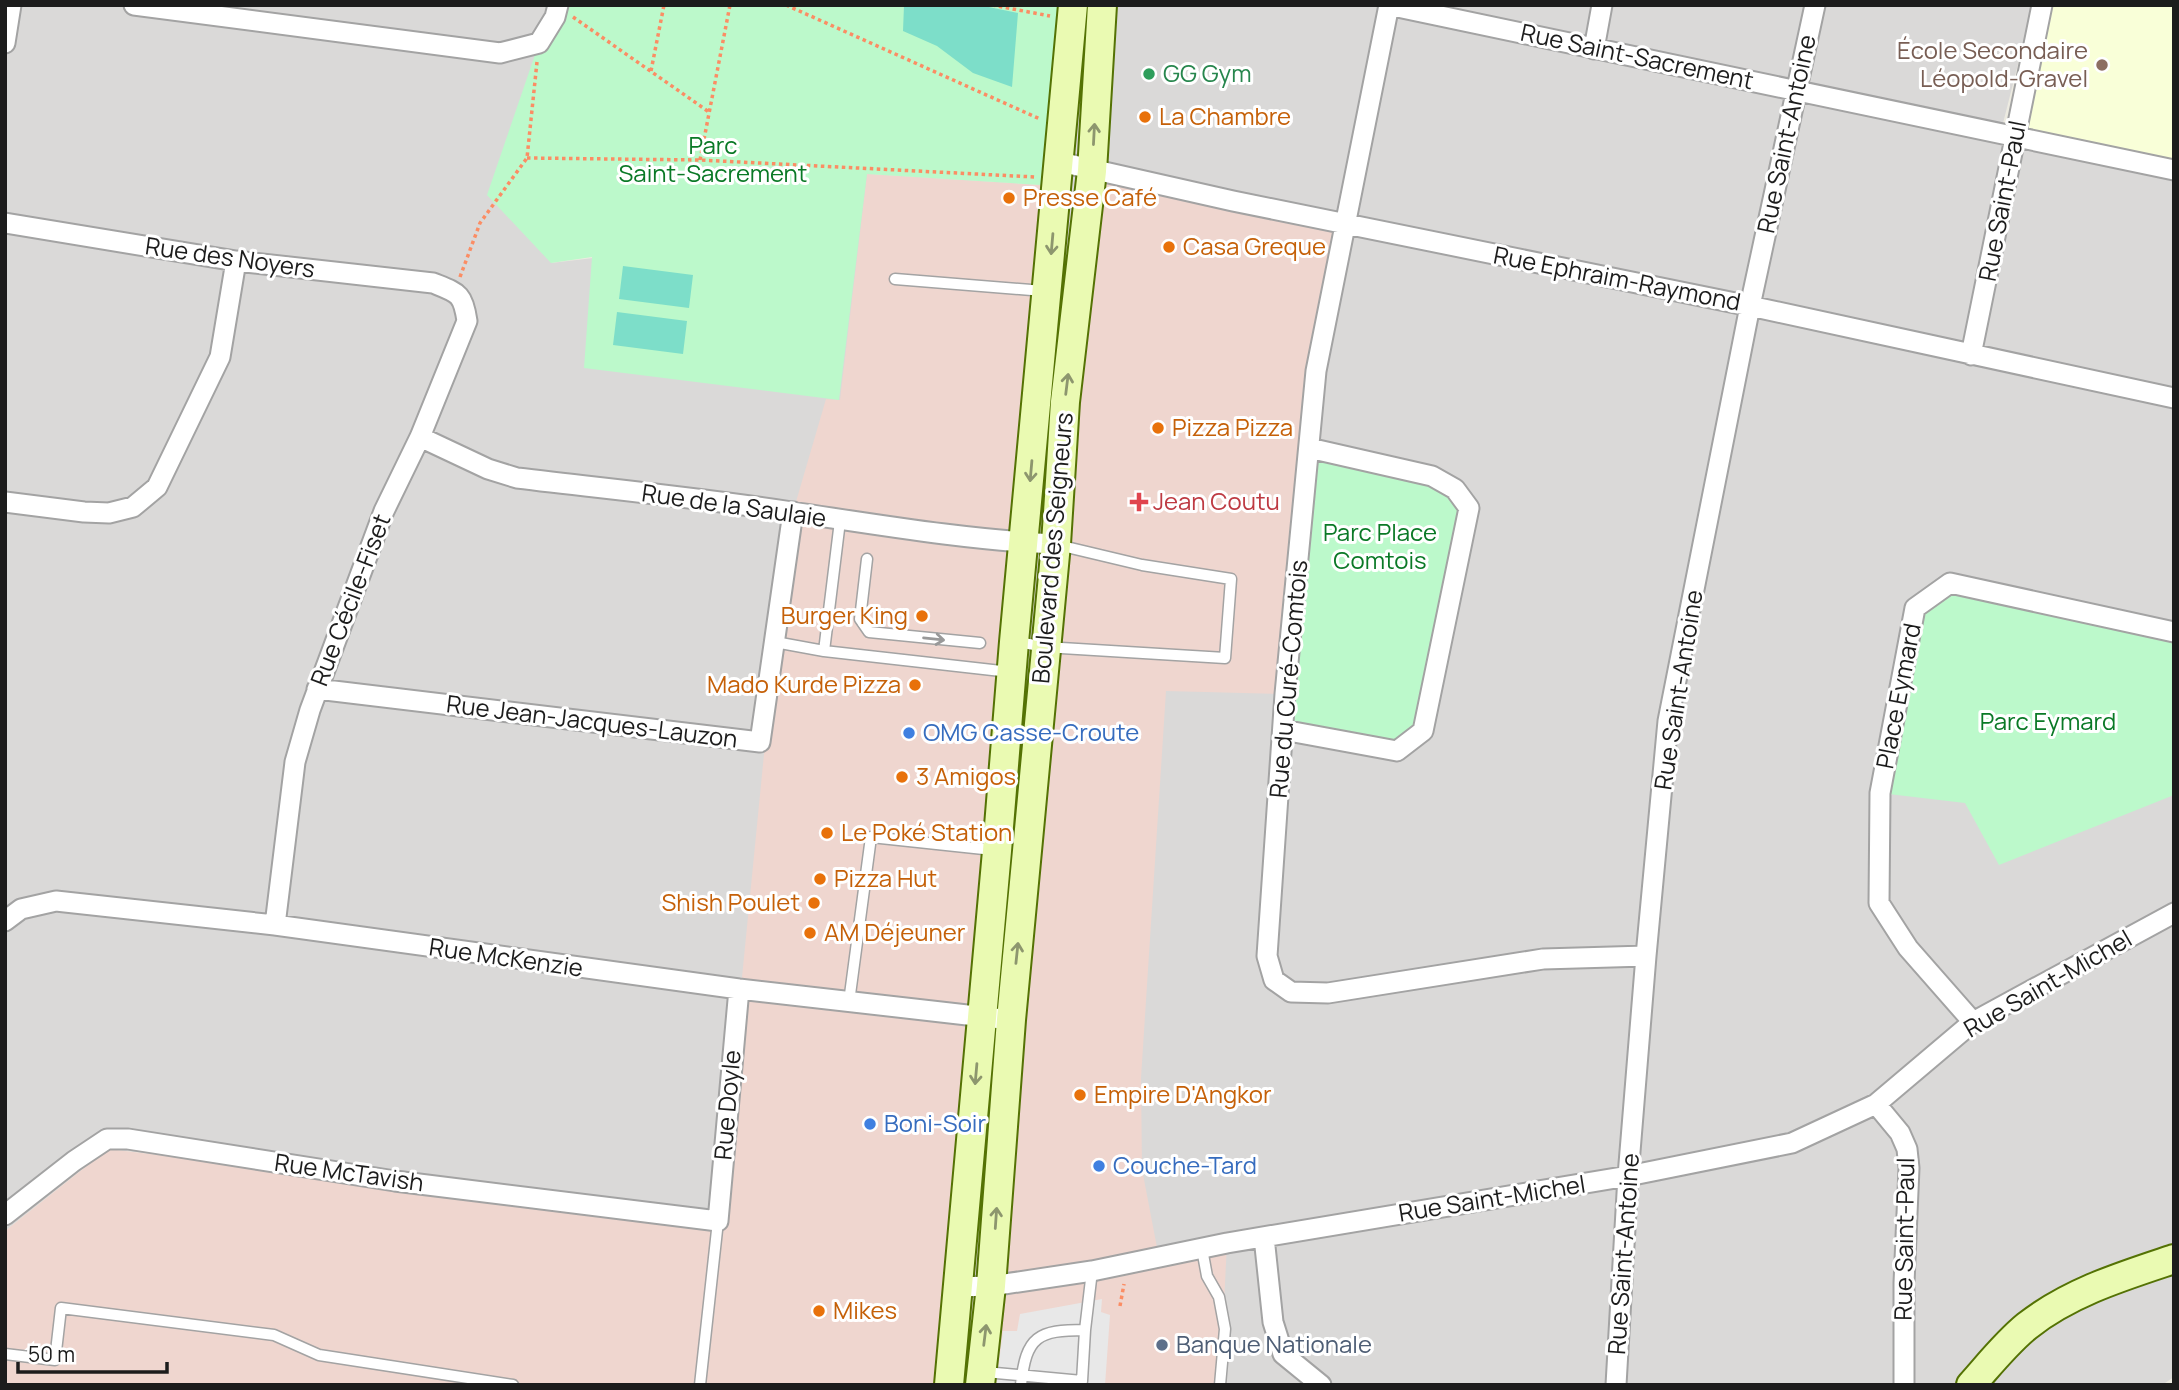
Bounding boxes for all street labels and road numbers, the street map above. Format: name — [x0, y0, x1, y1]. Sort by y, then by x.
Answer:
street label: Rue Saint-Sacrement — [1518, 15, 1757, 96]
street label: Rue Saint-Antoine — [1748, 31, 1823, 236]
street label: Rue Saint-Paul — [1970, 118, 2033, 284]
street label: Rue des Noyers — [143, 228, 317, 285]
street label: Rue Ephraim-Raymond — [1491, 237, 1744, 318]
street label: Boulevard des Seigneurs — [1023, 411, 1080, 685]
street label: Rue de la Saulaie — [640, 475, 829, 534]
street label: Rue Cécile-Fiset — [302, 509, 398, 690]
street label: Rue du Curé-Comtois — [1261, 558, 1314, 799]
street label: Rue Saint-Antoine — [1645, 587, 1710, 792]
street label: Place Eymard — [1867, 620, 1928, 771]
street label: Rue Jean-Jacques-Lauzon — [445, 686, 740, 755]
street label: Rue Saint-Michel — [1957, 921, 2137, 1044]
street label: Rue McKenzie — [427, 929, 585, 984]
street label: Rue Doyle — [705, 1048, 748, 1161]
street label: Rue McTavish — [272, 1145, 426, 1198]
street label: Rue Saint-Antoine — [1599, 1152, 1646, 1356]
street label: Rue Saint-Paul — [1886, 1157, 1921, 1321]
street label: Rue Saint-Michel — [1396, 1166, 1588, 1229]

